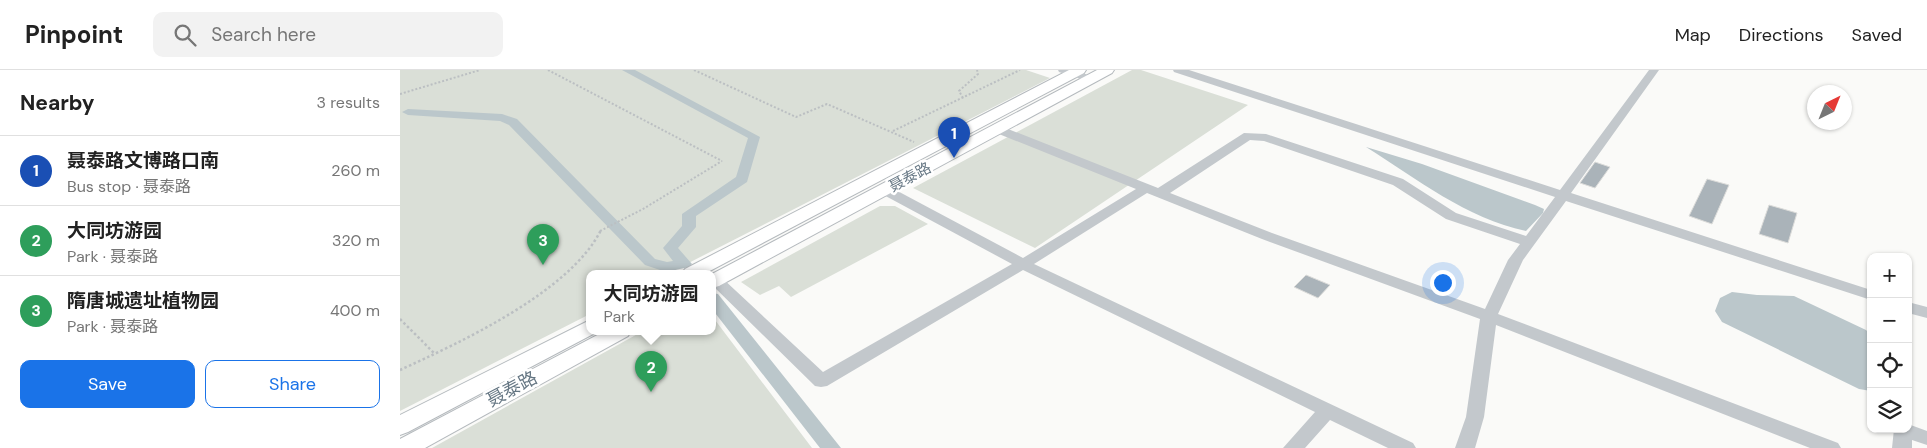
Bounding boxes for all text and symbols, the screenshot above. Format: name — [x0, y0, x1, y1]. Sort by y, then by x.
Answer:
search box — [153, 12, 503, 57]
text: Pinpoint — [25, 19, 123, 50]
icon: search — [171, 21, 199, 49]
text: Search here — [211, 22, 316, 47]
text: Map — [1675, 23, 1711, 47]
text: Directions — [1739, 23, 1824, 47]
text: Saved — [1852, 23, 1902, 47]
north arrow — [1807, 85, 1852, 130]
text: Nearby — [20, 89, 94, 117]
text: 3 results — [317, 92, 380, 113]
pin: 1 — [938, 117, 970, 158]
text: 聂泰路文博路口南 — [67, 148, 219, 173]
street label: 聂泰路 — [885, 158, 935, 196]
text: 1 — [33, 160, 39, 181]
text: 260 m — [331, 160, 380, 181]
text: Bus stop · 聂泰路 — [67, 176, 191, 197]
text: 大同坊游园 — [67, 218, 162, 243]
pin: 3 — [527, 224, 559, 265]
text: 2 — [31, 230, 41, 251]
text: 320 m — [332, 230, 380, 251]
text: Park · 聂泰路 — [67, 246, 158, 267]
map controls — [1867, 253, 1912, 433]
button: + — [1867, 253, 1912, 298]
popup — [586, 270, 716, 335]
your location — [1430, 270, 1456, 296]
text: 大同坊游园 — [603, 281, 699, 306]
text: 隋唐城遗址植物园 — [67, 288, 219, 313]
button: − — [1867, 298, 1912, 343]
text: 3 — [31, 300, 41, 321]
text: 400 m — [330, 300, 380, 321]
text: Park — [603, 306, 635, 327]
text: Park · 聂泰路 — [67, 316, 158, 337]
button: locate — [1867, 343, 1912, 388]
pin: 2 — [635, 351, 667, 392]
button: Save — [20, 360, 195, 408]
button: Share — [205, 360, 380, 408]
street label: 聂泰路 — [483, 366, 541, 412]
button: layers — [1867, 388, 1912, 433]

